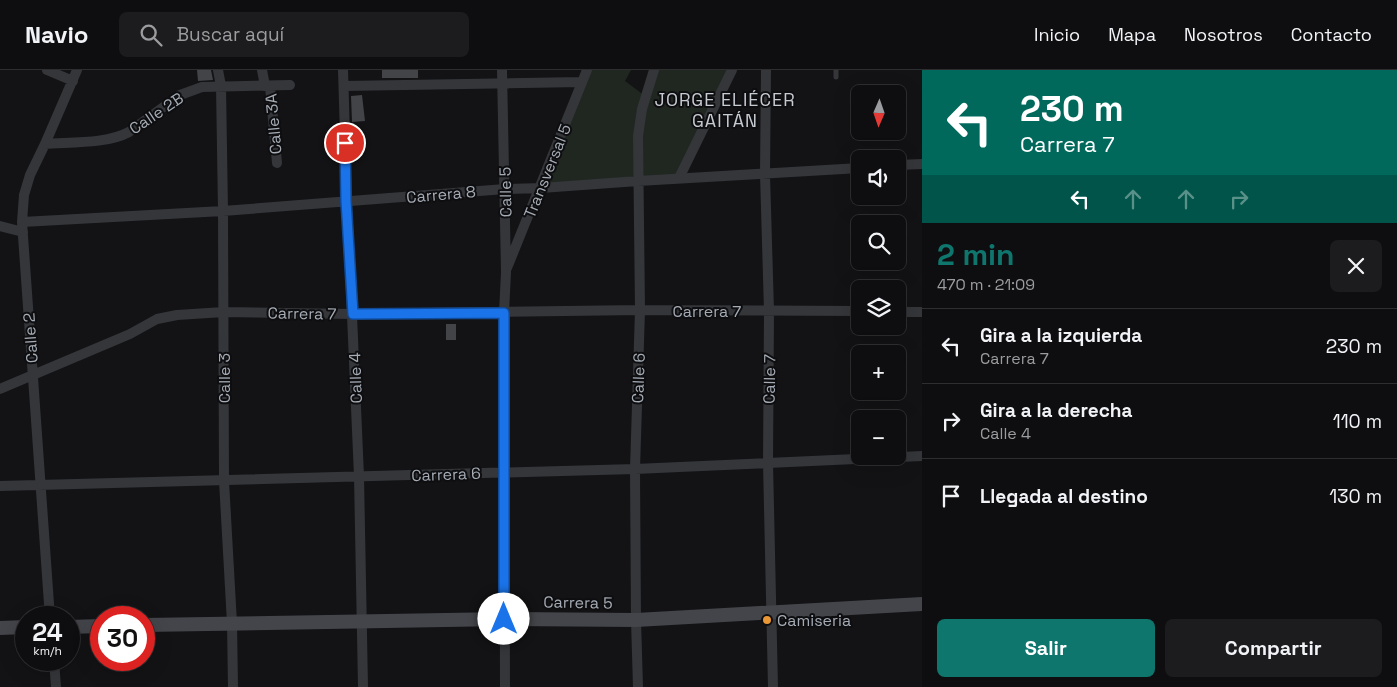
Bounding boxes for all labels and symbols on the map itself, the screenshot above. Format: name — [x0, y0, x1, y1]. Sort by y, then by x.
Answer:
north arrow — [851, 85, 906, 140]
street label: Calle 2B — [125, 88, 187, 139]
district label: JORGE ELIÉCER GAITÁN — [654, 88, 796, 132]
street label: Calle 3A — [260, 93, 287, 155]
street label: Transversal 5 — [519, 121, 576, 221]
pin — [324, 122, 366, 164]
street label: Calle 5 — [495, 167, 516, 217]
street label: Carrera 8 — [405, 181, 477, 208]
street label: Carrera 7 — [673, 301, 741, 322]
street label: Carrera 7 — [267, 302, 337, 325]
street label: Calle 2 — [18, 312, 43, 364]
street label: Calle 4 — [344, 352, 367, 404]
street label: Calle 6 — [627, 352, 650, 404]
street label: Calle 3 — [214, 353, 235, 403]
street label: Calle 7 — [759, 354, 780, 404]
street label: Carrera 6 — [411, 463, 481, 486]
street label: Carrera 5 — [543, 591, 613, 614]
position arrow — [477, 592, 529, 644]
speed limit sign: 30 — [90, 606, 155, 671]
place label: Camiseria — [777, 610, 851, 631]
marker: Camiseria — [761, 614, 773, 626]

